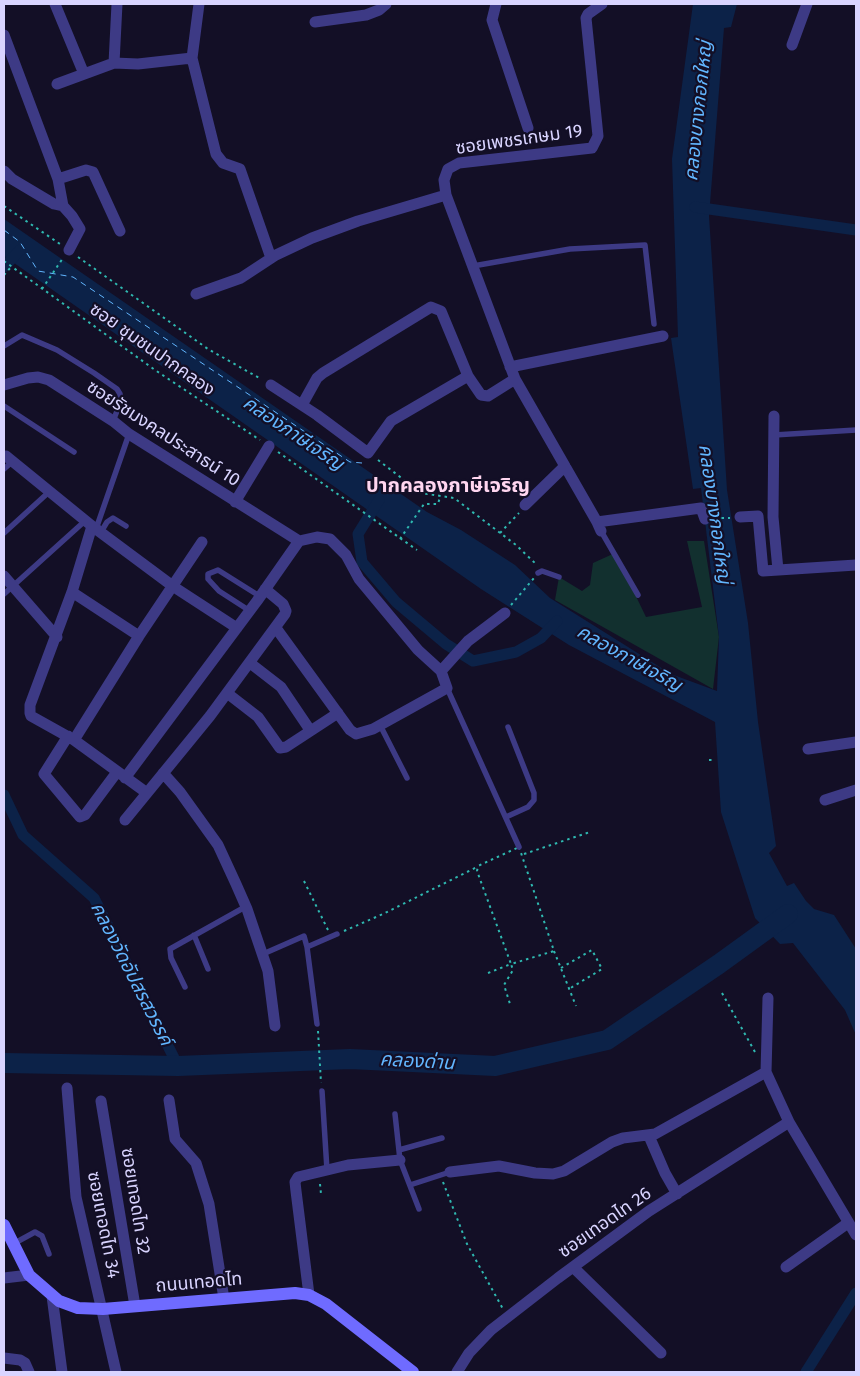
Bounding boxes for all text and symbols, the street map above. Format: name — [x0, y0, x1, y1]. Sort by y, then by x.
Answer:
water label: คลองบางกอกใหญ่ — [680, 40, 718, 182]
street label: ซอยเพชรเกษม 19 — [454, 120, 584, 160]
street label: ซอย ชุมชนปากคลอง — [85, 299, 219, 401]
street label: ซอยรัชมงคลประสาธน์ 10 — [82, 376, 244, 492]
water label: คลองภาษีเจริญ — [238, 392, 348, 476]
water label: คลองบางกอกใหญ่ — [693, 443, 735, 585]
district label: ปากคลองภาษีเจริญ — [366, 474, 530, 498]
water label: คลองภาษีเจริญ — [572, 621, 686, 697]
water label: คลองวัดอัปสรสวรรค์ — [85, 899, 177, 1049]
water label: คลองด่าน — [379, 1049, 455, 1075]
street label: ซอยเทอดไท 32 — [116, 1146, 154, 1256]
street label: ซอยเทอดไท 34 — [82, 1170, 124, 1280]
street label: ซอยเทอดไท 26 — [554, 1183, 656, 1263]
street label: ถนนเทอดไท — [155, 1268, 243, 1298]

